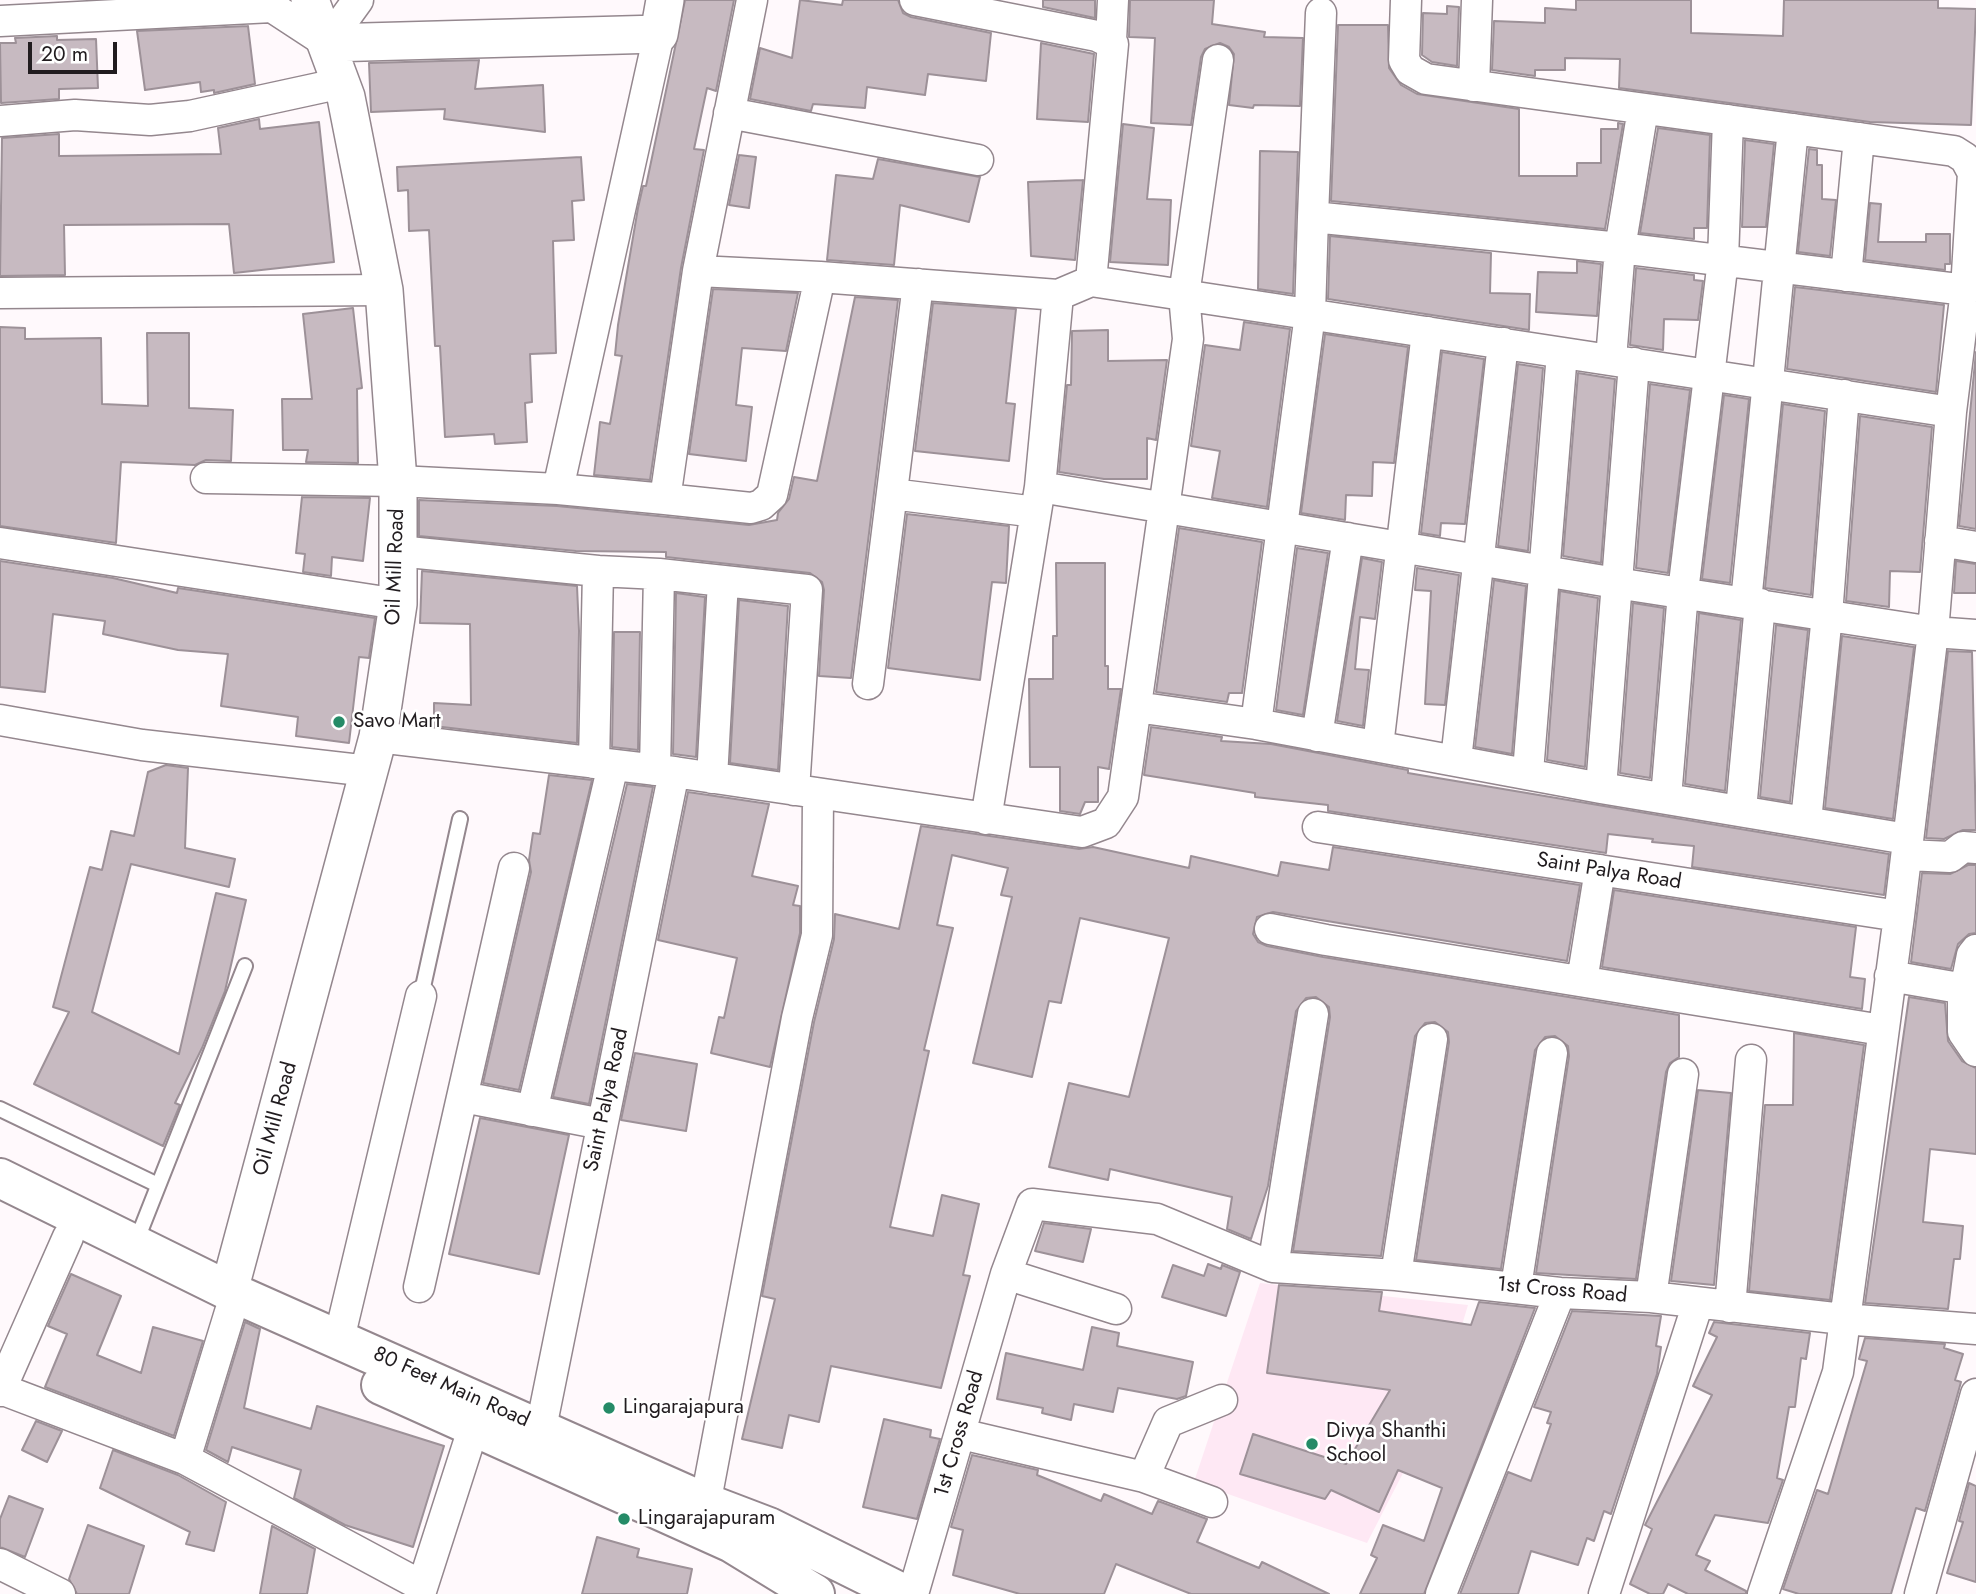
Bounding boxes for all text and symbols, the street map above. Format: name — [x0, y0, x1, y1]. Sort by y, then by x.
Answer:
scale bar — [32, 28, 121, 72]
text: 20 m — [41, 39, 88, 69]
street label: Oil Mill Road — [381, 508, 411, 626]
place label: Savo Mart — [353, 709, 441, 735]
marker: Savo Mart — [331, 714, 347, 730]
street label: Saint Palya Road — [1535, 848, 1683, 896]
street label: Saint Palya Road — [579, 1026, 635, 1174]
street label: Oil Mill Road — [249, 1059, 303, 1179]
street label: 1st Cross Road — [1496, 1273, 1628, 1309]
street label: 80 Feet Main Road — [369, 1342, 533, 1434]
street label: 1st Cross Road — [930, 1368, 990, 1500]
place label: Lingarajapura — [623, 1395, 744, 1421]
marker: Lingarajapura — [601, 1400, 617, 1416]
place label: Divya Shanthi School — [1326, 1419, 1446, 1469]
marker: Divya Shanthi School — [1304, 1436, 1320, 1452]
place label: Lingarajapuram — [638, 1506, 775, 1532]
marker: Lingarajapuram — [616, 1511, 632, 1527]

